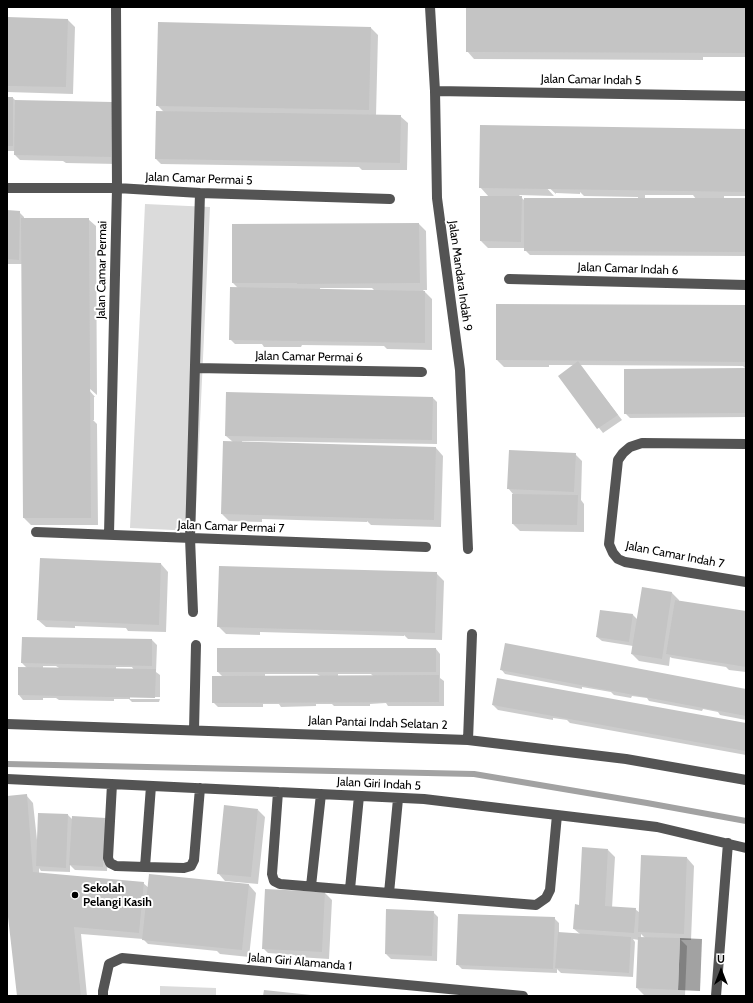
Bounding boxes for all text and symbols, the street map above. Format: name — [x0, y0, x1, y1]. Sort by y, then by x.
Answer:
street label: Jalan Camar Indah 5 — [541, 72, 641, 88]
street label: Jalan Camar Permai 5 — [145, 170, 253, 188]
street label: Jalan Mandara Indah 9 — [445, 220, 475, 332]
street label: Jalan Camar Permai — [94, 221, 110, 319]
street label: Jalan Camar Indah 6 — [577, 260, 679, 278]
street label: Jalan Camar Permai 6 — [255, 349, 363, 365]
street label: Jalan Camar Permai 7 — [177, 518, 285, 536]
street label: Jalan Camar Indah 7 — [625, 538, 725, 572]
street label: Jalan Pantai Indah Selatan 2 — [308, 713, 448, 733]
street label: Jalan Giri Indah 5 — [337, 775, 421, 793]
place label: Sekolah Pelangi Kasih — [83, 881, 152, 909]
marker: Sekolah Pelangi Kasih — [70, 890, 80, 900]
street label: Jalan Giri Alamanda 1 — [247, 950, 353, 974]
north arrow — [701, 951, 741, 991]
text: U — [717, 952, 725, 966]

